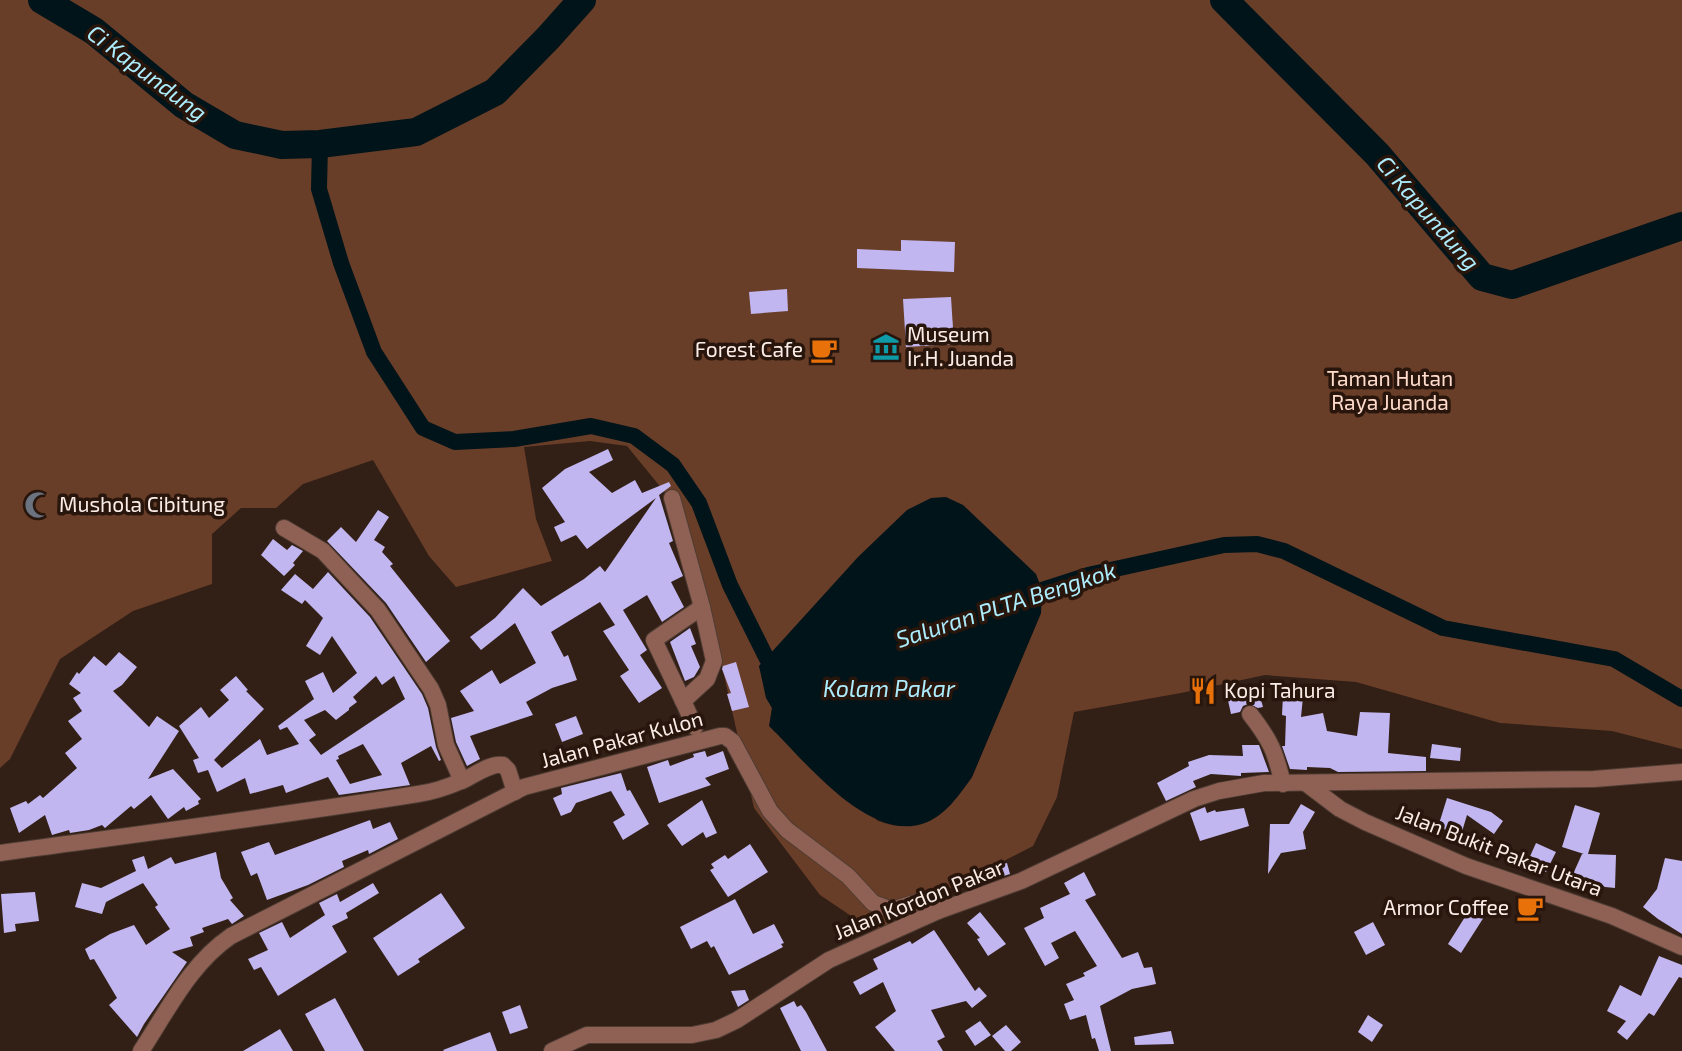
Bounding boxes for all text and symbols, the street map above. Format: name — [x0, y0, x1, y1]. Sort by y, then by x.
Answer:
water label: Ci Kapundung — [82, 18, 213, 126]
water label: Ci Kapundung — [1371, 149, 1486, 275]
place label: Museum Ir.H. Juanda — [907, 321, 1014, 370]
museum icon: Museum Ir.H. Juanda — [871, 332, 901, 362]
cafe icon: Forest Cafe — [809, 335, 839, 365]
place label: Forest Cafe — [695, 336, 803, 361]
park label: Taman Hutan Raya Juanda — [1327, 365, 1453, 414]
mosque icon: Mushola Cibitung — [23, 490, 53, 520]
place label: Mushola Cibitung — [59, 491, 225, 516]
water label: Saluran PLTA Bengkok — [892, 555, 1119, 653]
water label: Kolam Pakar — [823, 674, 956, 702]
restaurant icon: Kopi Tahura — [1188, 676, 1218, 706]
place label: Kopi Tahura — [1224, 677, 1336, 702]
street label: Jalan Pakar Kulon — [538, 705, 705, 772]
street label: Jalan Bukit Pakar Utara — [1393, 799, 1606, 901]
street label: Jalan Kordon Pakar — [830, 853, 1008, 944]
cafe icon: Armor Coffee — [1515, 893, 1545, 923]
place label: Armor Coffee — [1383, 894, 1509, 919]

